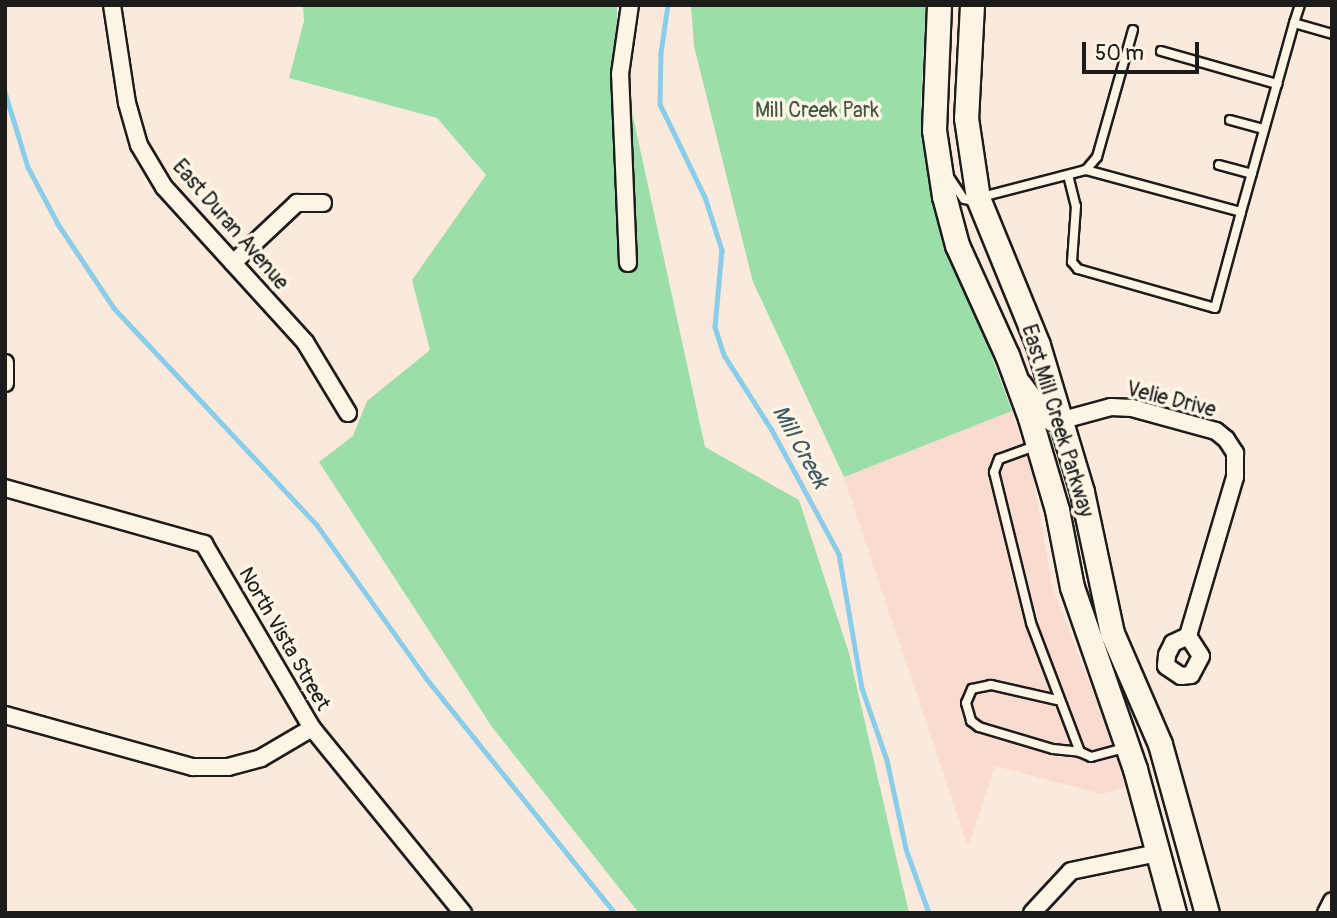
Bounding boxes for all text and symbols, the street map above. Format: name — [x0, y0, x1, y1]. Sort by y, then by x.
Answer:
scale bar — [1085, 28, 1202, 72]
text: 50 m — [1095, 40, 1144, 67]
park label: Mill Creek Park — [755, 98, 879, 124]
street label: East Duran Avenue — [167, 155, 293, 295]
street label: East Mill Creek Parkway — [1016, 322, 1098, 520]
street label: Velie Drive — [1124, 377, 1218, 423]
water label: Mill Creek — [766, 401, 834, 493]
street label: North Vista Street — [233, 563, 335, 715]

